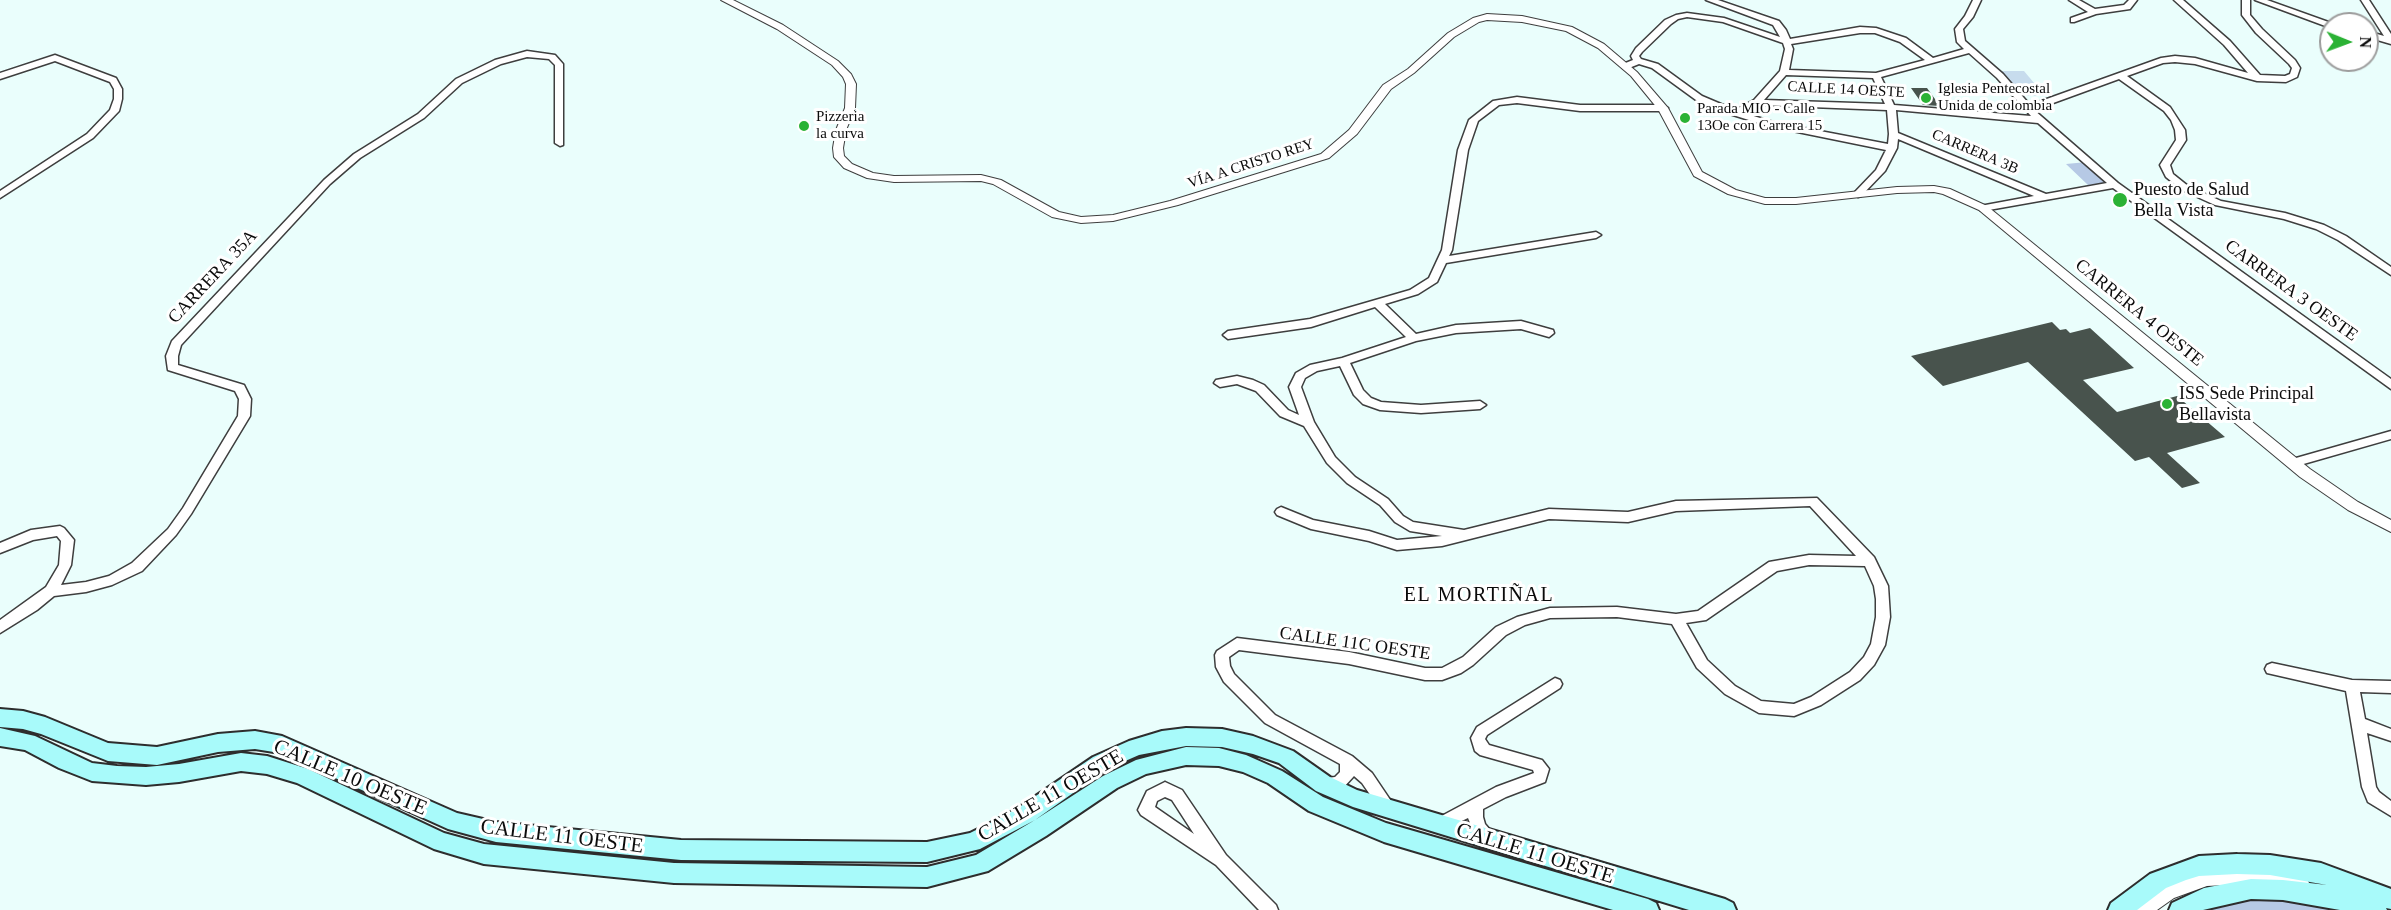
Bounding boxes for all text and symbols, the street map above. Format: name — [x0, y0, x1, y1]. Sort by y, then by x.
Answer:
north arrow — [2319, 12, 2379, 72]
text: N — [2357, 36, 2374, 48]
street label: CALLE 14 OESTE — [1787, 78, 1905, 102]
place label: Iglesia Pentecostal Unida de colombia — [1938, 80, 2052, 115]
marker: Iglesia Pentecostal Unida de colombia — [1919, 91, 1933, 105]
place label: Parada MIO - Calle 13Oe con Carrera 15 — [1697, 100, 1822, 135]
place label: Pizzeria la curva — [816, 108, 864, 143]
marker: Parada MIO - Calle 13Oe con Carrera 15 — [1678, 111, 1692, 125]
marker: Pizzeria la curva — [797, 119, 811, 133]
street label: CARRERA 3B — [1929, 126, 2021, 178]
street label: VÍA A CRISTO REY — [1186, 135, 1316, 193]
place label: Puesto de Salud Bella Vista — [2134, 179, 2249, 222]
marker: Puesto de Salud Bella Vista — [2111, 191, 2129, 209]
street label: CARRERA 35A — [164, 226, 262, 328]
street label: CARRERA 3 OESTE — [2220, 236, 2362, 346]
street label: CARRERA 4 OESTE — [2070, 255, 2208, 371]
place label: ISS Sede Principal Bellavista — [2179, 383, 2314, 426]
marker: ISS Sede Principal Bellavista — [2160, 397, 2174, 411]
district label: EL MORTIÑAL — [1404, 584, 1554, 608]
street label: CALLE 11C OESTE — [1278, 623, 1432, 665]
street label: CALLE 10 OESTE — [269, 734, 431, 822]
street label: CALLE 11 OESTE — [974, 744, 1128, 848]
street label: CALLE 11 OESTE — [479, 815, 645, 859]
street label: CALLE 11 OESTE — [1453, 818, 1617, 890]

